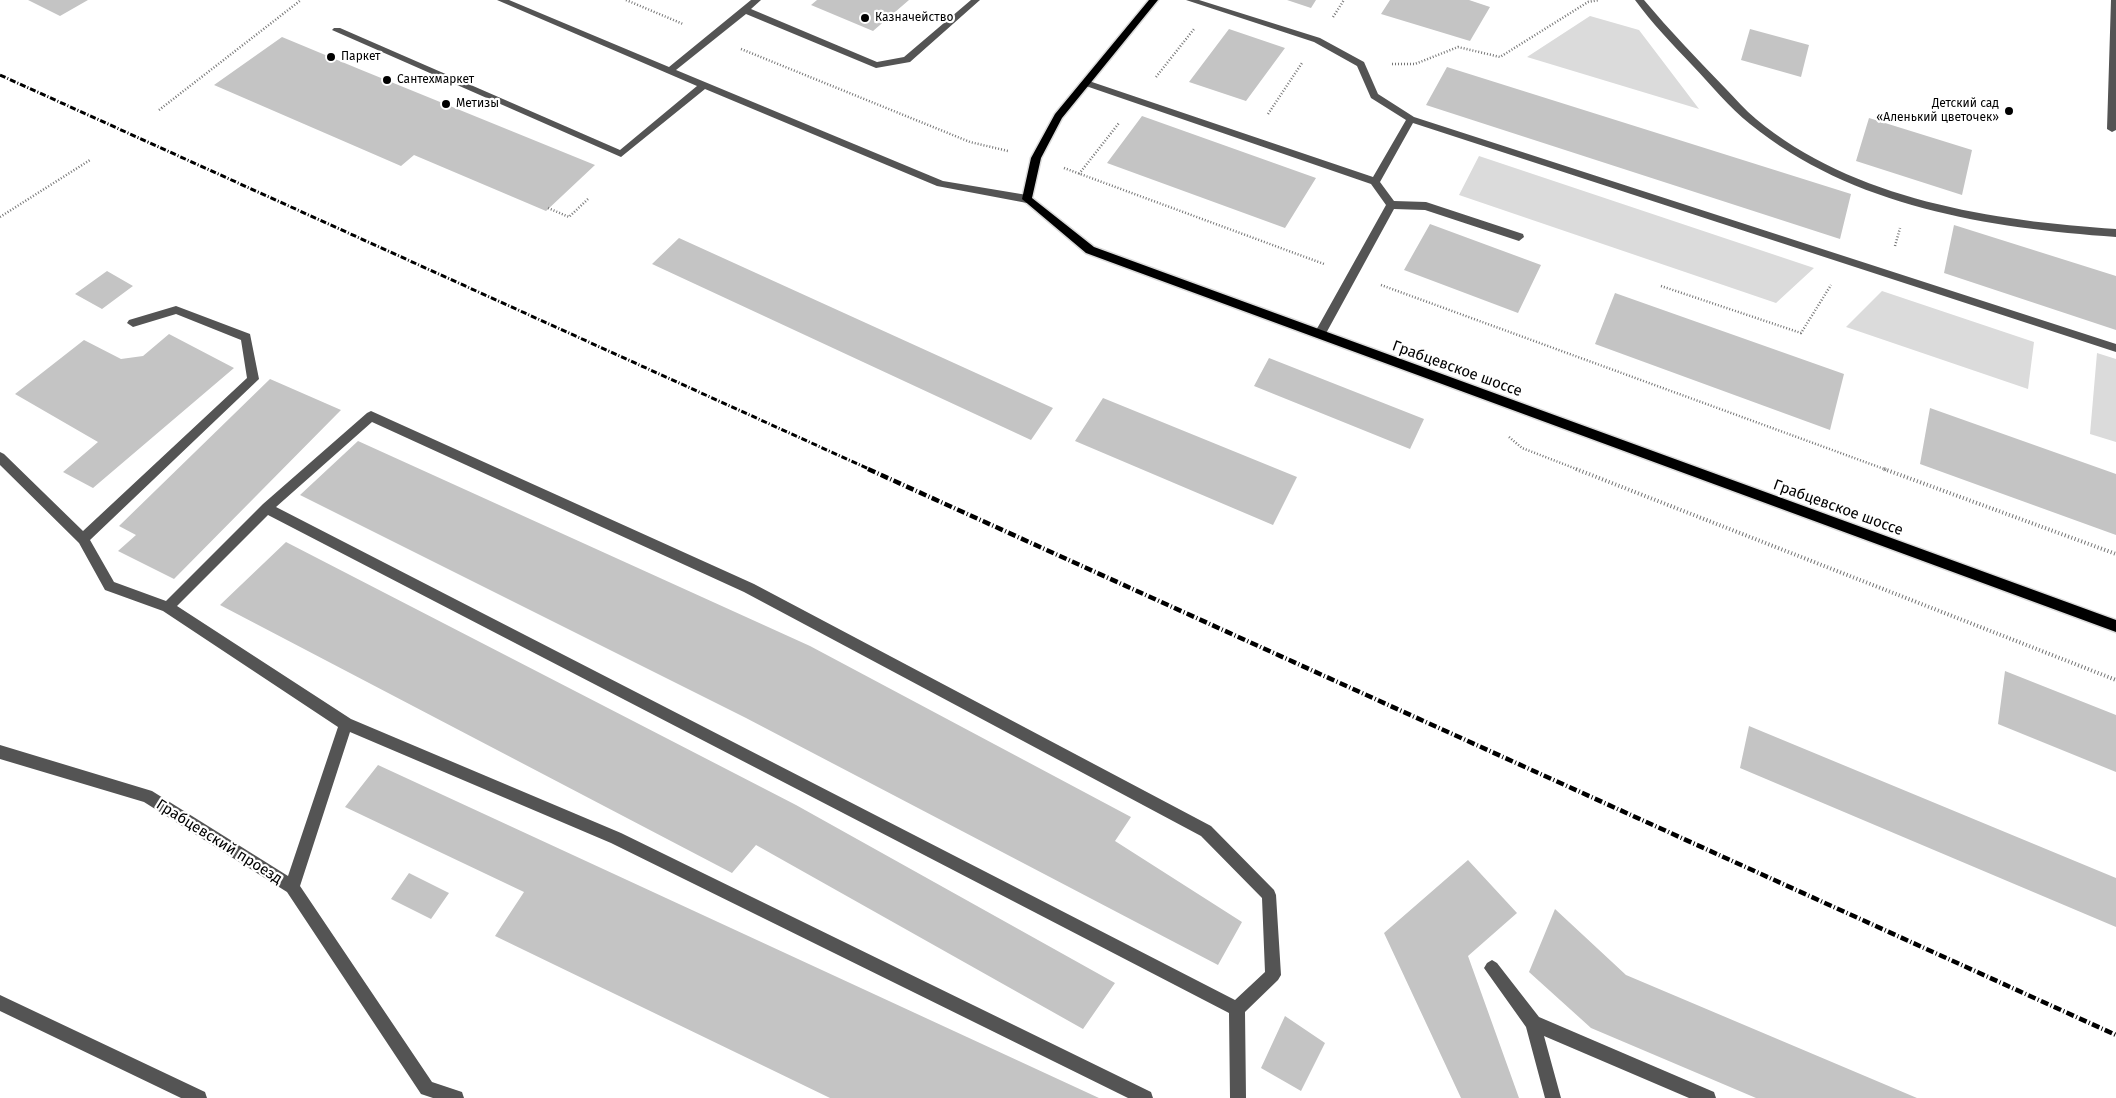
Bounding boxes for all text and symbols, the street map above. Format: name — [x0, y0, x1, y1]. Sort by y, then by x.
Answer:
place label: Казначейство — [875, 11, 953, 25]
marker: Казначейство — [859, 12, 871, 24]
place label: Паркет — [341, 50, 381, 64]
marker: Паркет — [325, 51, 337, 63]
place label: Сантехмаркет — [397, 73, 474, 87]
marker: Сантехмаркет — [381, 74, 393, 86]
place label: Метизы — [456, 97, 499, 111]
place label: Детский сад «Аленький цветочек» — [1876, 97, 1999, 125]
marker: Метизы — [440, 98, 452, 110]
marker: Детский сад «Аленький цветочек» — [2003, 105, 2015, 117]
street label: Грабцевское шоссе — [1390, 337, 1524, 401]
street label: Грабцевское шоссе — [1771, 476, 1905, 540]
street label: Грабцевский проезд — [153, 796, 285, 888]

